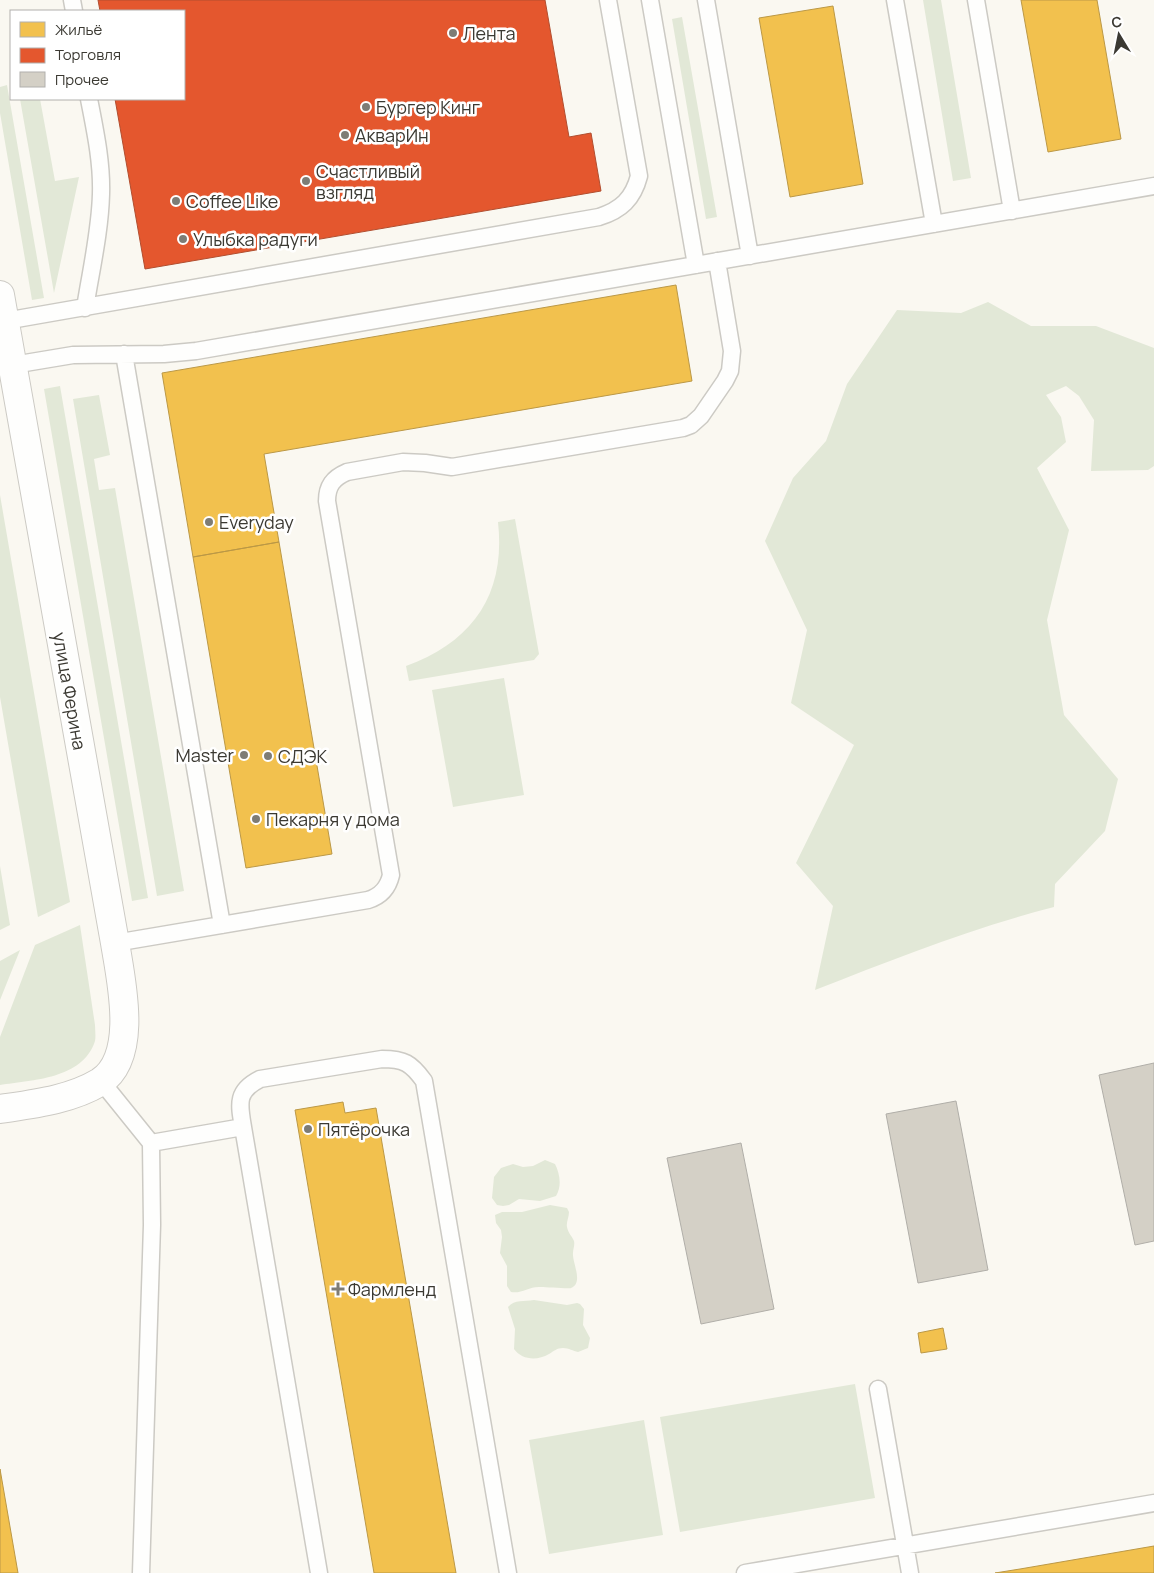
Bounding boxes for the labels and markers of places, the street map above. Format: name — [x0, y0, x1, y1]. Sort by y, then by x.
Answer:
place label: Лента — [463, 21, 516, 45]
marker: Лента — [447, 27, 459, 39]
place label: Бургер Кинг — [376, 95, 480, 119]
marker: Бургер Кинг — [360, 101, 372, 113]
place label: АкварИн — [355, 123, 429, 147]
marker: АкварИн — [339, 129, 351, 141]
place label: Счастливый взгляд — [316, 159, 420, 204]
marker: Счастливый взгляд — [300, 175, 312, 187]
place label: Coffee Like — [186, 189, 278, 213]
marker: Coffee Like — [170, 195, 182, 207]
place label: Улыбка радуги — [193, 227, 318, 251]
marker: Улыбка радуги — [177, 233, 189, 245]
place label: Everyday — [219, 510, 294, 534]
marker: Everyday — [203, 516, 215, 528]
place label: Master — [176, 743, 235, 767]
place label: СДЭК — [278, 744, 327, 768]
marker: Master — [238, 749, 250, 761]
marker: СДЭК — [262, 750, 274, 762]
place label: Пекарня у дома — [266, 807, 400, 831]
marker: Пекарня у дома — [250, 813, 262, 825]
place label: Пятёрочка — [318, 1117, 410, 1141]
marker: Пятёрочка — [302, 1123, 314, 1135]
place label: Фармленд — [348, 1277, 436, 1301]
marker: Фармленд — [332, 1283, 344, 1295]

